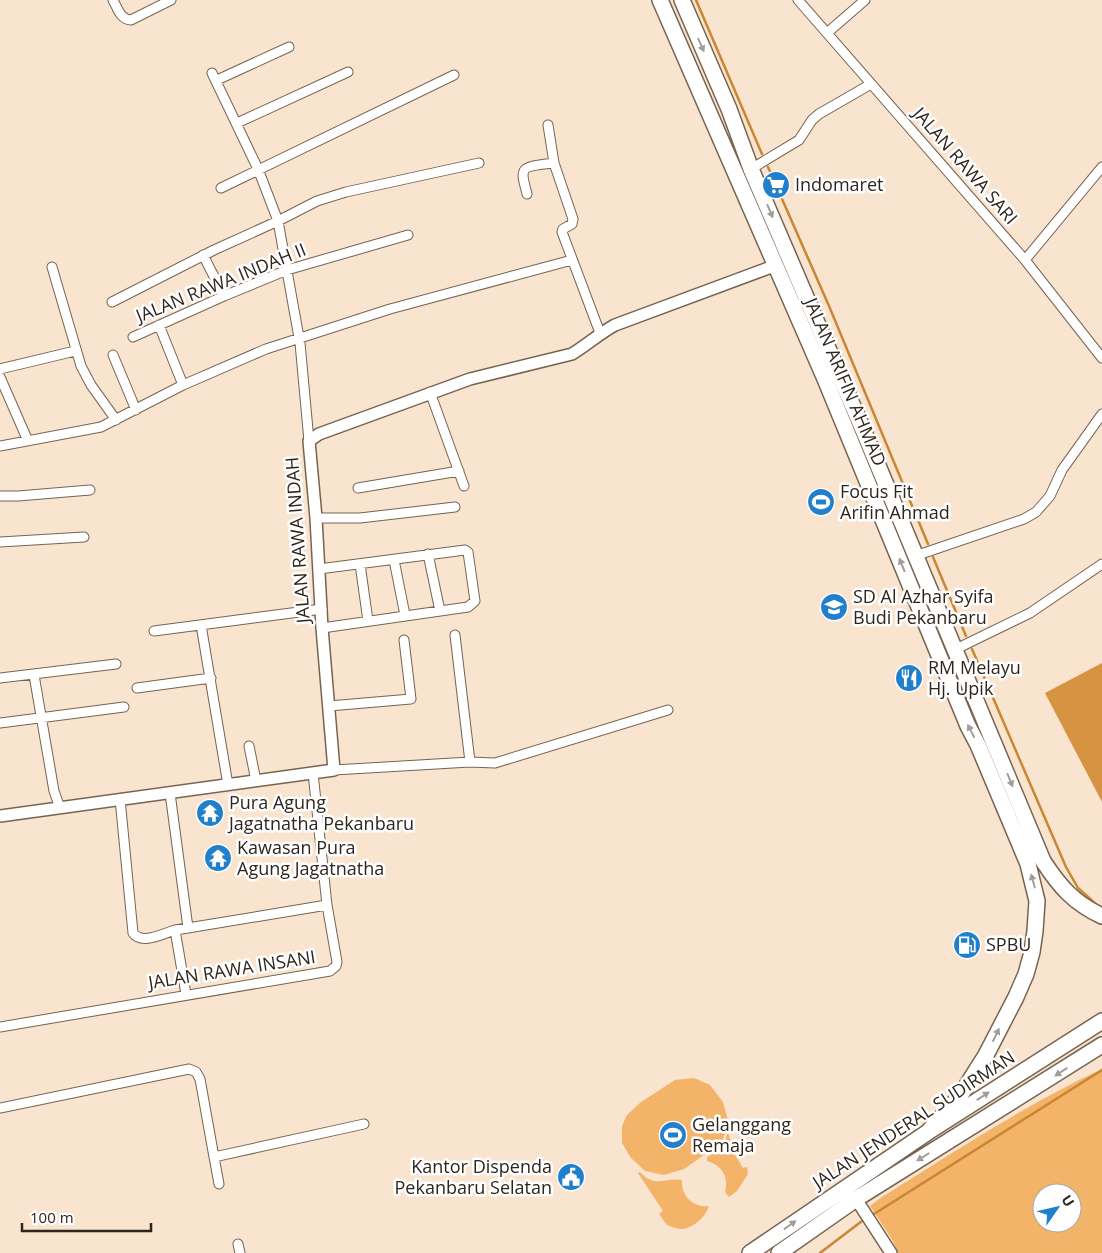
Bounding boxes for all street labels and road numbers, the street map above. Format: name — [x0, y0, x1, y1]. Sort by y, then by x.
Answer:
street label: JALAN RAWA SARI — [907, 100, 1023, 229]
street label: JALAN RAWA INDAH II — [130, 237, 309, 328]
street label: JALAN ARIFIN AHMAD — [799, 292, 892, 469]
street label: JALAN RAWA INDAH — [279, 456, 315, 626]
street label: JALAN RAWA INSANI — [145, 944, 317, 994]
street label: JALAN JENDERAL SUDIRMAN — [806, 1045, 1019, 1195]

